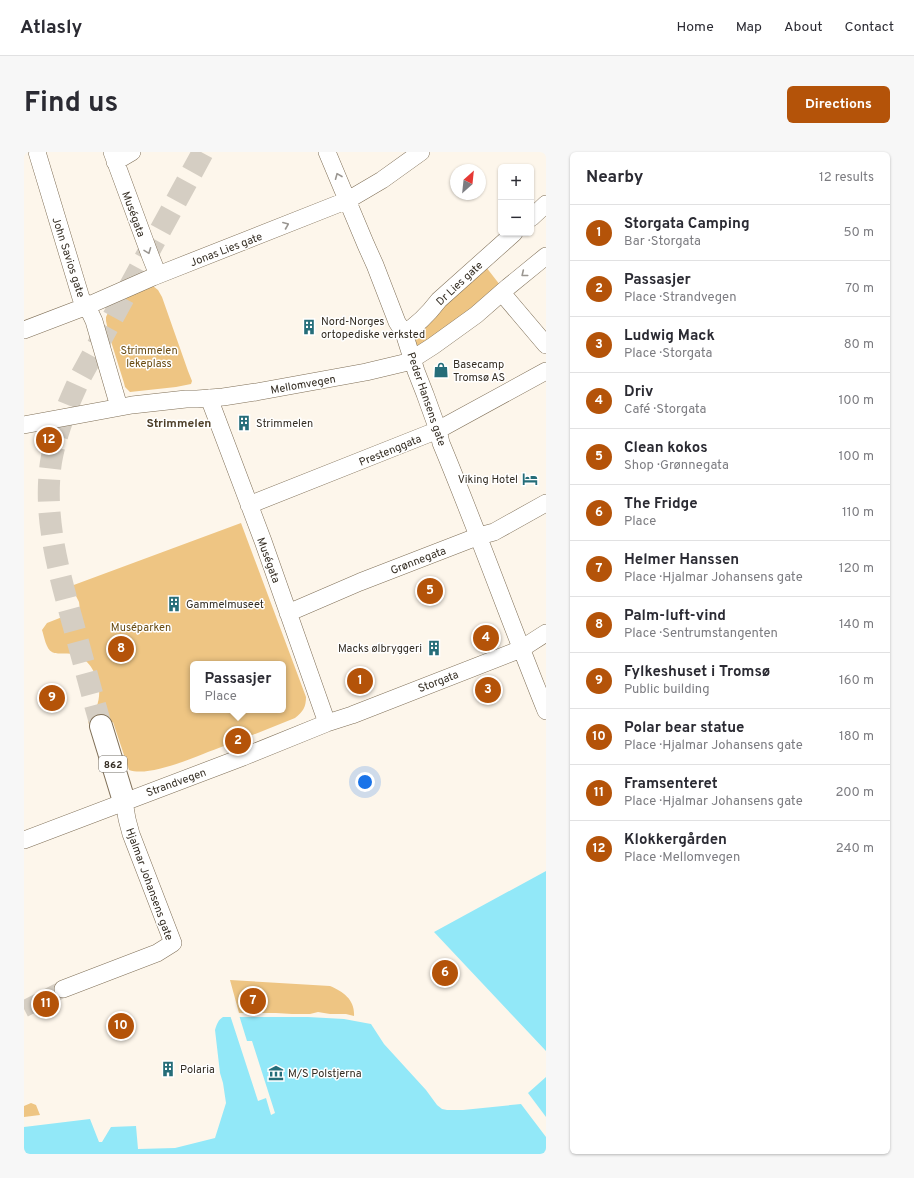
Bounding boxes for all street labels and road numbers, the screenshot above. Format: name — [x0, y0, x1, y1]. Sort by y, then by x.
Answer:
street label: Muségata — [118, 190, 148, 239]
street label: John Savios gate — [48, 215, 88, 299]
street label: Jonas Lies gate — [188, 230, 265, 270]
street label: Dr Lies gate — [433, 259, 486, 309]
street label: Peder Hansens gate — [403, 350, 449, 448]
street label: Mellomvegen — [269, 372, 337, 398]
street label: Prestenggata — [357, 432, 424, 470]
street label: Muségata — [253, 536, 283, 585]
street label: Grønnegata — [389, 544, 448, 578]
street label: Storgata — [416, 668, 461, 696]
road number: 862 — [99, 756, 127, 772]
street label: Strandvegen — [144, 766, 208, 800]
street label: Hjalmar Johansens gate — [122, 826, 176, 943]

